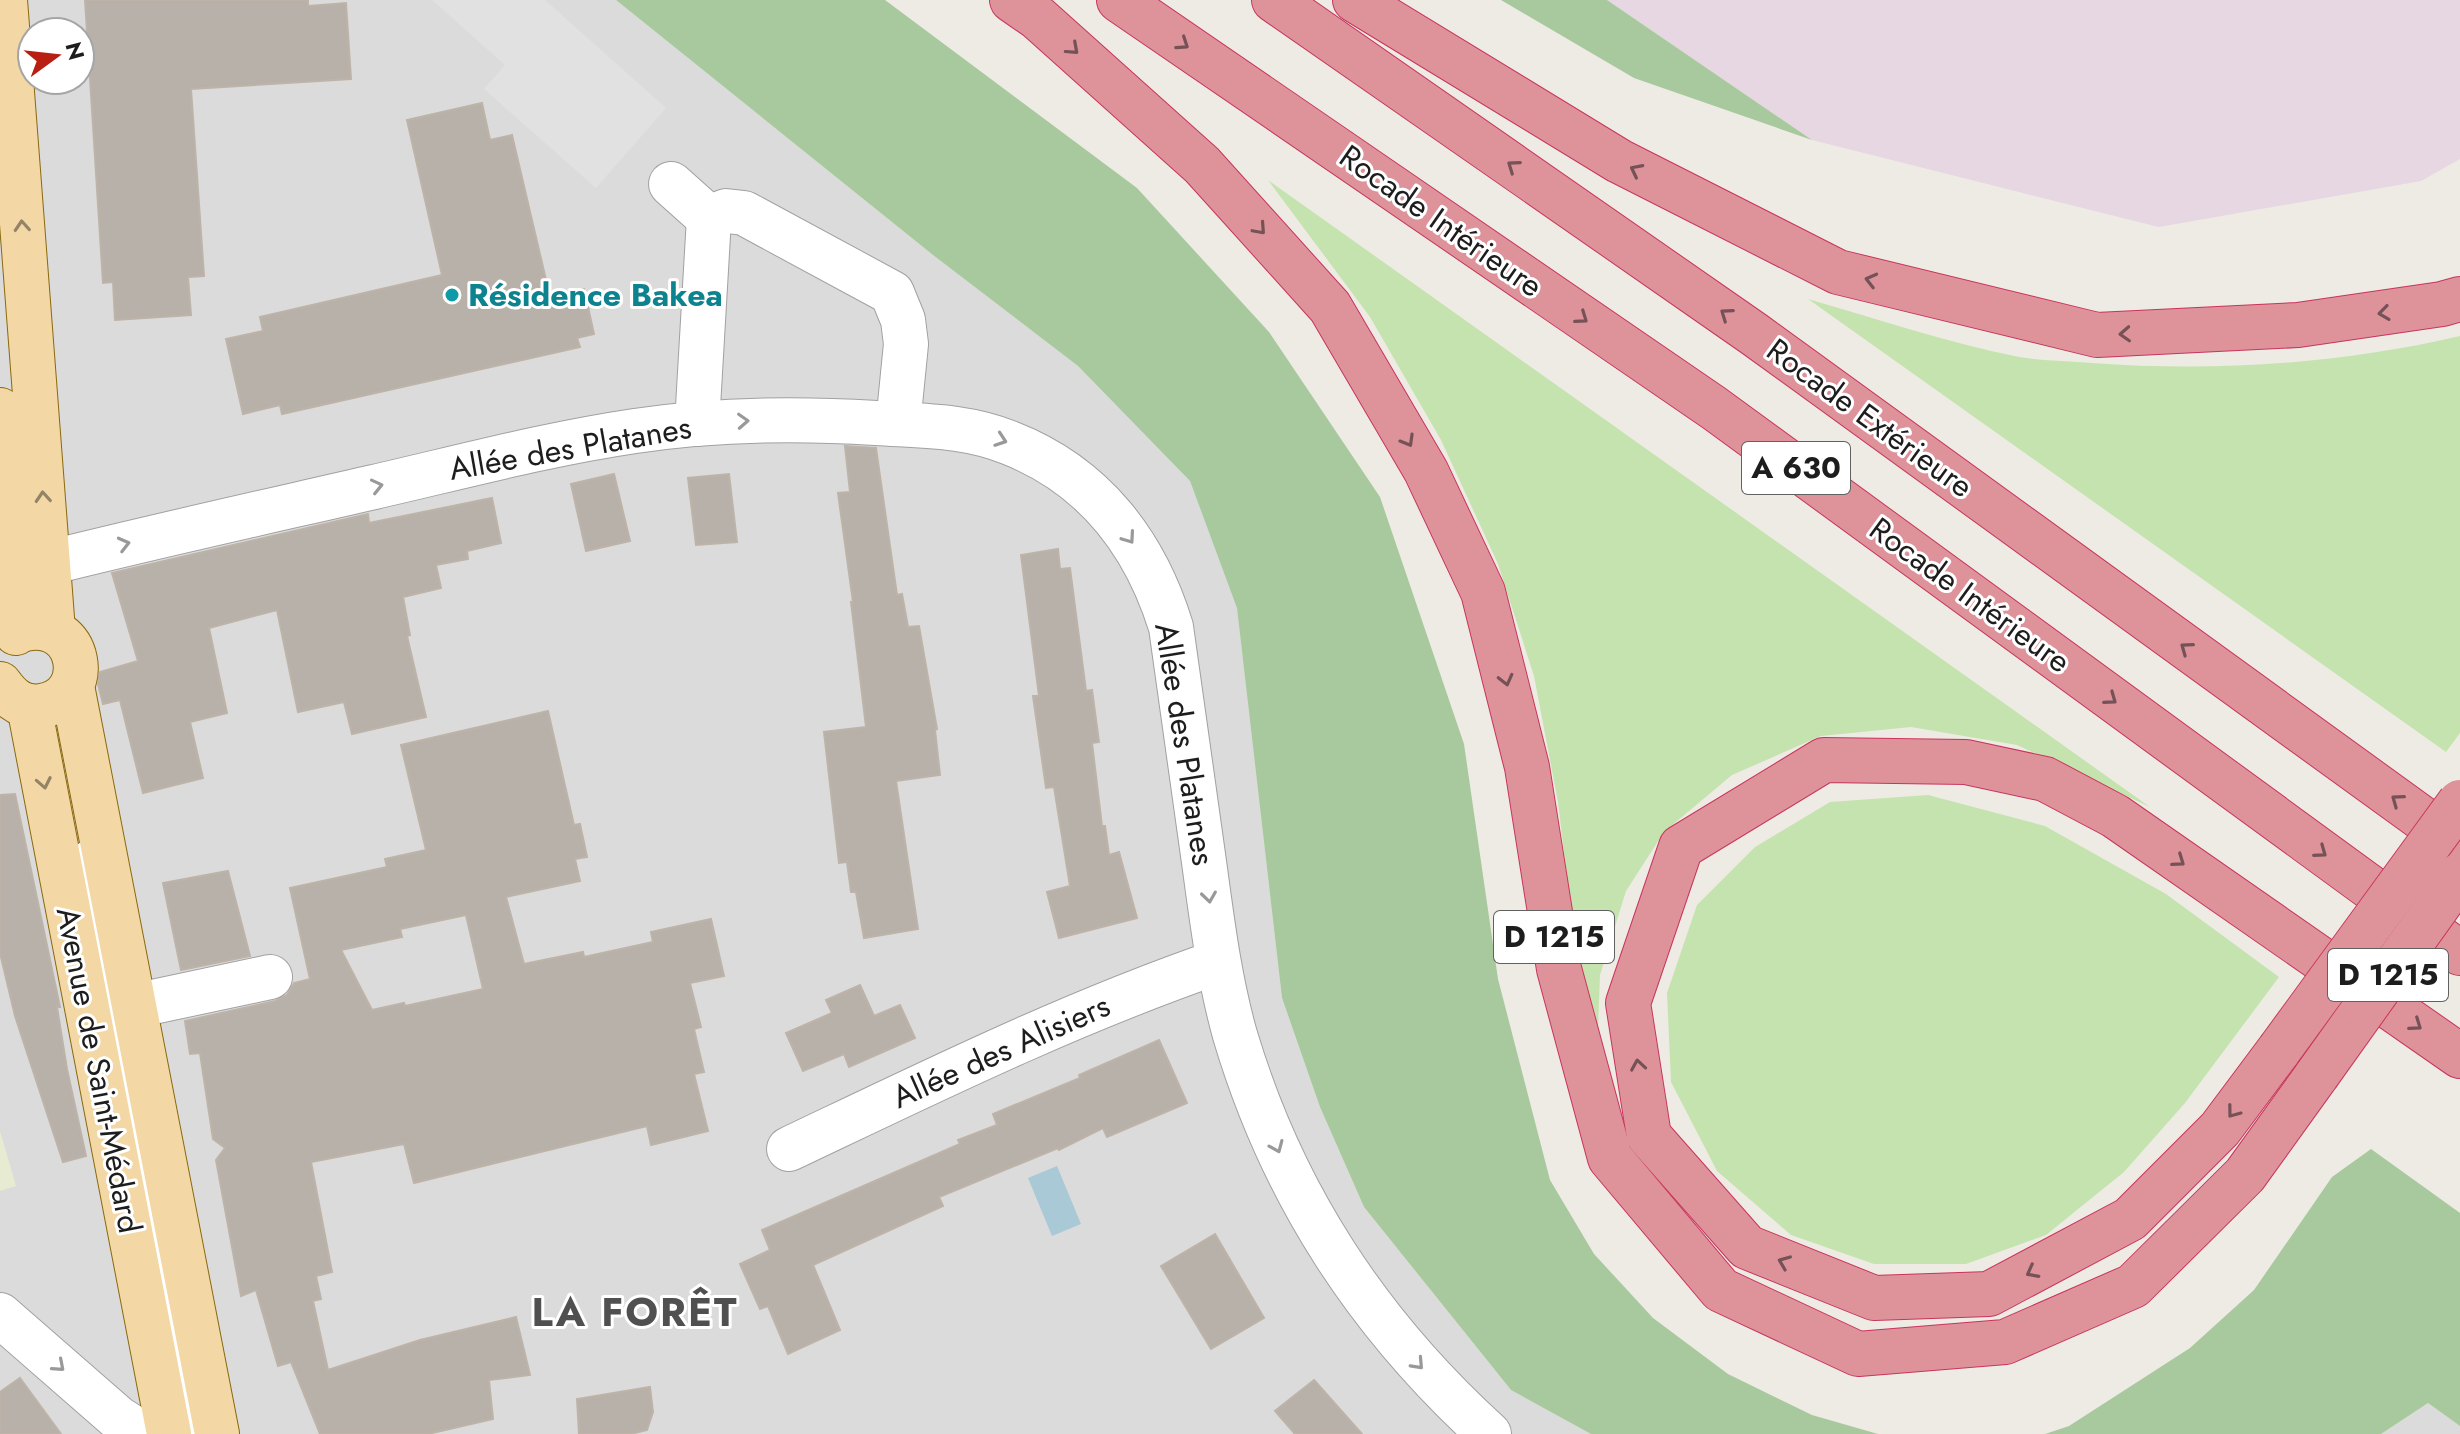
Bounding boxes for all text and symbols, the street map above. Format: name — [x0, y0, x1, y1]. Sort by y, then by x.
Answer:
north arrow — [16, 16, 96, 96]
one-way arrow — [1175, 34, 1189, 49]
text: N — [58, 38, 93, 63]
one-way arrow — [1063, 40, 1078, 54]
street label: Rocade Intérieure — [1330, 134, 1552, 308]
one-way arrow — [1507, 161, 1521, 176]
one-way arrow — [1630, 164, 1645, 180]
one-way arrow — [14, 219, 31, 232]
one-way arrow — [1250, 220, 1264, 235]
place label: Résidence Bakea — [468, 272, 723, 318]
one-way arrow — [1865, 272, 1879, 289]
marker: Résidence Bakea — [443, 286, 461, 304]
one-way arrow — [2377, 304, 2390, 321]
one-way arrow — [1574, 308, 1588, 323]
one-way arrow — [1721, 309, 1735, 324]
one-way arrow — [2118, 325, 2131, 342]
street label: Rocade Extérieure — [1757, 327, 1983, 509]
street label: Allée des Platanes — [445, 404, 695, 492]
one-way arrow — [737, 413, 750, 430]
one-way arrow — [993, 430, 1007, 447]
one-way arrow — [1399, 432, 1414, 447]
road number: A 630 — [1742, 442, 1850, 494]
one-way arrow — [370, 479, 384, 496]
one-way arrow — [35, 490, 52, 503]
street label: Rocade Intérieure — [1860, 506, 2080, 684]
one-way arrow — [1119, 529, 1134, 543]
one-way arrow — [116, 536, 130, 553]
street label: Allée des Platanes — [1143, 619, 1227, 869]
one-way arrow — [2180, 643, 2195, 657]
one-way arrow — [1496, 673, 1513, 687]
one-way arrow — [2103, 689, 2117, 704]
one-way arrow — [34, 776, 51, 789]
one-way arrow — [2391, 795, 2405, 810]
one-way arrow — [2313, 842, 2327, 857]
one-way arrow — [2171, 851, 2185, 866]
one-way arrow — [1200, 891, 1217, 904]
street label: Avenue de Saint-Médard — [45, 903, 153, 1237]
road number: D 1215 — [1494, 911, 1614, 963]
road number: D 1215 — [2328, 949, 2448, 1001]
street label: Allée des Alisiers — [885, 982, 1117, 1120]
one-way arrow — [2407, 1015, 2421, 1030]
one-way arrow — [1630, 1059, 1647, 1072]
one-way arrow — [2228, 1104, 2243, 1118]
one-way arrow — [1267, 1139, 1283, 1153]
one-way arrow — [1778, 1255, 1792, 1272]
one-way arrow — [2025, 1262, 2040, 1277]
district label: LA FORÊT — [531, 1283, 739, 1341]
one-way arrow — [1408, 1355, 1423, 1369]
one-way arrow — [49, 1357, 64, 1371]

